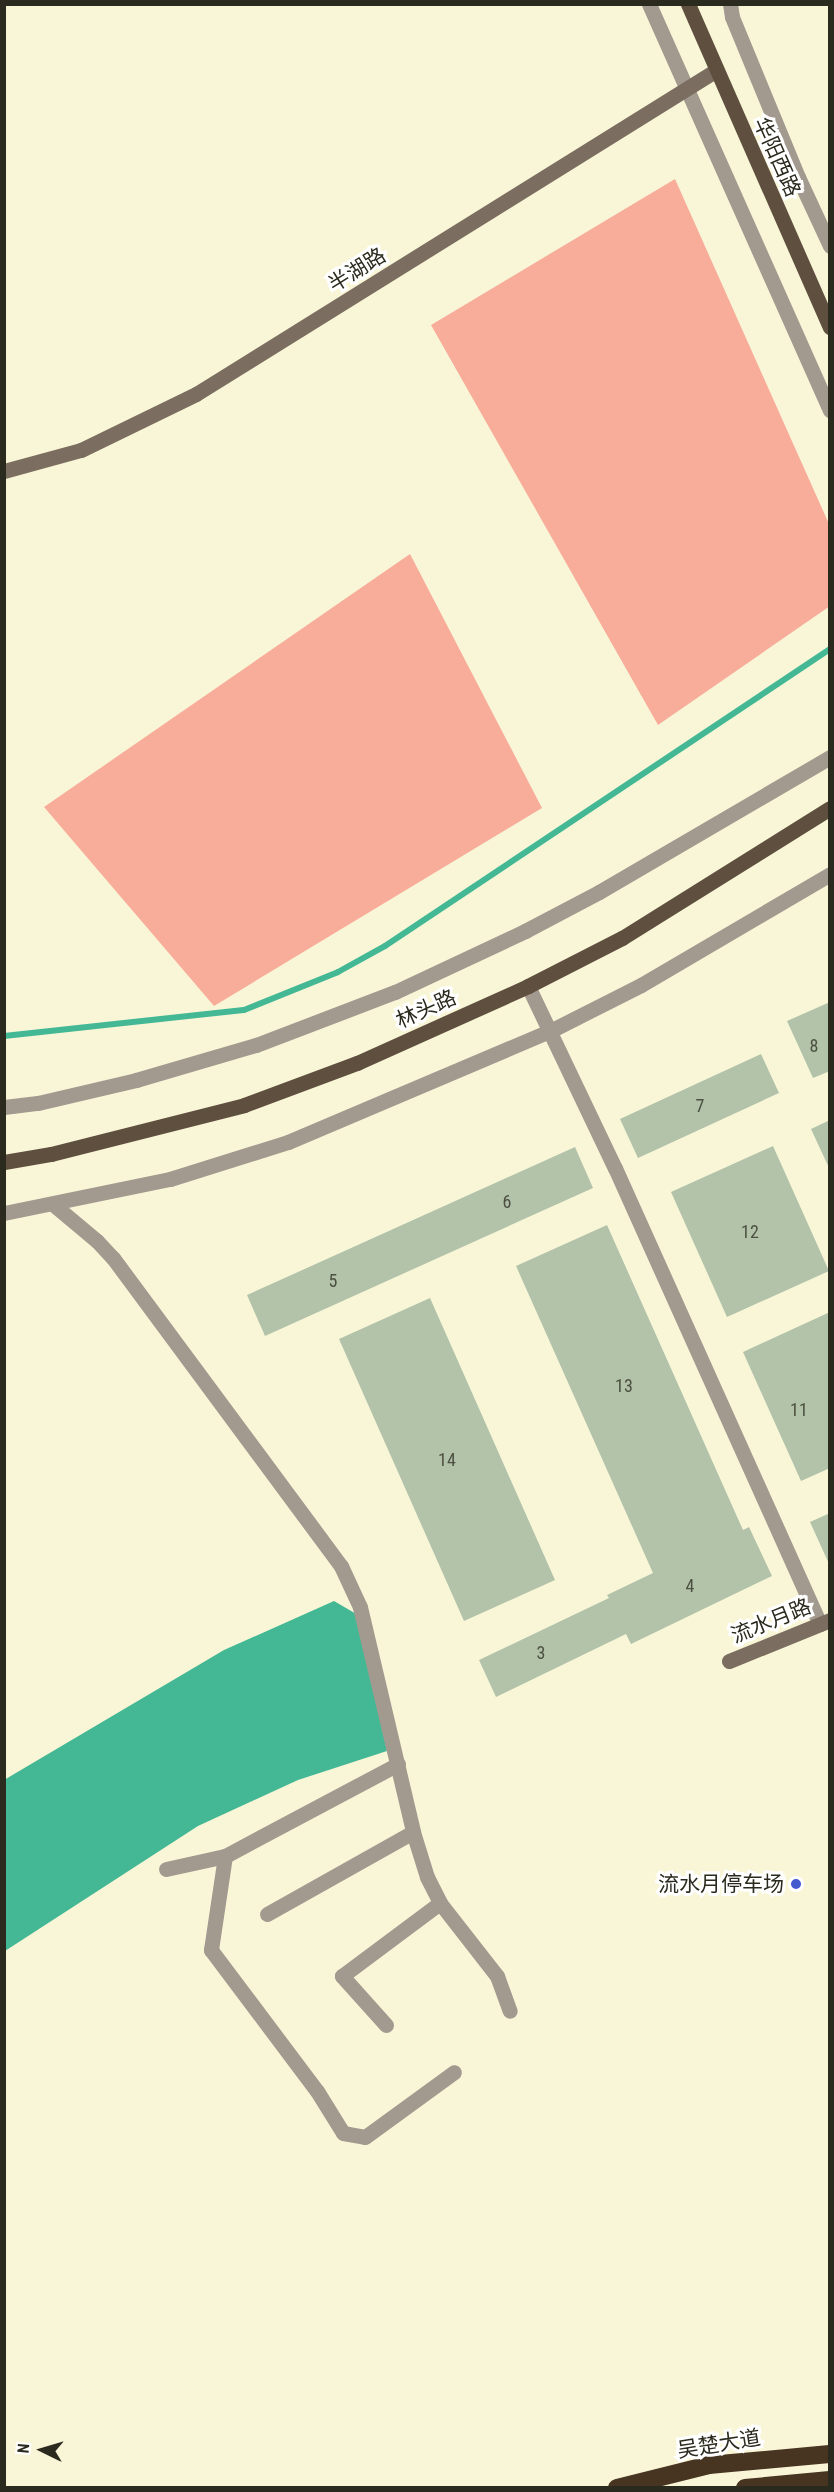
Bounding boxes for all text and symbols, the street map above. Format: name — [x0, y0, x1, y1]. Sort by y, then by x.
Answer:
street label: 华阳西路 — [748, 114, 806, 200]
street label: 半湖路 — [324, 243, 390, 297]
street label: 林头路 — [392, 985, 460, 1033]
house number: 8 — [810, 1035, 818, 1057]
house number: 7 — [696, 1095, 704, 1117]
house number: 6 — [503, 1191, 511, 1213]
house number: 12 — [741, 1221, 759, 1243]
house number: 5 — [329, 1270, 337, 1292]
house number: 13 — [615, 1375, 633, 1397]
house number: 11 — [790, 1399, 808, 1421]
house number: 14 — [438, 1449, 456, 1471]
house number: 4 — [686, 1575, 694, 1597]
street label: 流水月路 — [727, 1594, 815, 1648]
house number: 3 — [537, 1642, 545, 1664]
place label: 流水月停车场 — [658, 1871, 784, 1897]
marker: 流水月停车场 — [789, 1877, 803, 1891]
north arrow — [12, 2420, 72, 2480]
street label: 吴楚大道 — [676, 2425, 762, 2463]
text: N — [14, 2443, 33, 2454]

